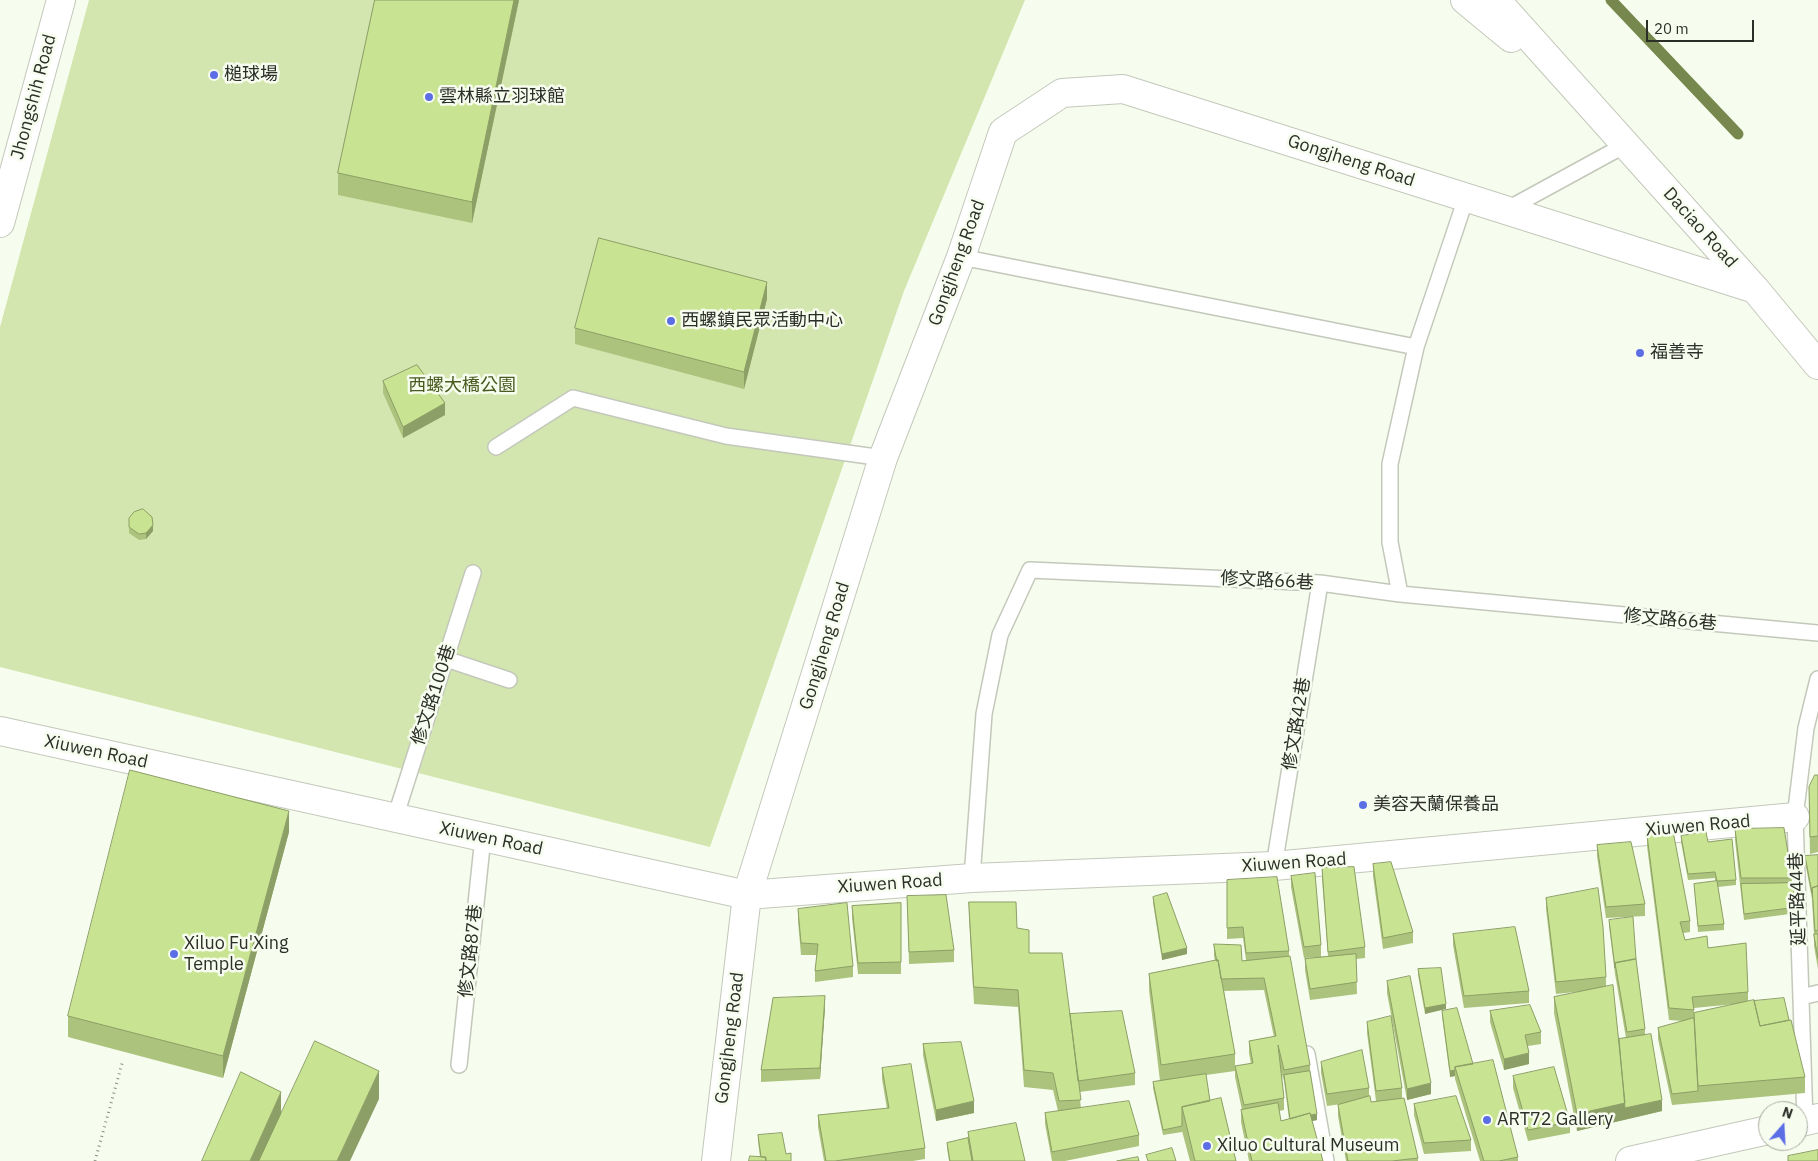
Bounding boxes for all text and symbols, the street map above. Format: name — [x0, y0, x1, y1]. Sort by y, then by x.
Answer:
scale bar — [1648, 10, 1756, 42]
text: 20 m — [1654, 19, 1689, 38]
street label: Jhongshih Road — [7, 32, 61, 162]
place label: 槌球場 — [224, 64, 278, 86]
marker: 槌球場 — [208, 69, 220, 81]
place label: 雲林縣立羽球館 — [439, 86, 565, 108]
marker: 雲林縣立羽球館 — [423, 91, 435, 103]
street label: Gongjheng Road — [1285, 130, 1417, 192]
street label: Daciao Road — [1658, 183, 1742, 273]
street label: Gongjheng Road — [924, 197, 990, 329]
place label: 西螺鎮民眾活動中心 — [681, 310, 843, 332]
marker: 西螺鎮民眾活動中心 — [665, 315, 677, 327]
place label: 福善寺 — [1650, 342, 1704, 364]
marker: 福善寺 — [1634, 347, 1646, 359]
park label: 西螺大橋公園 — [408, 375, 516, 397]
street label: 修文路66巷 — [1220, 568, 1314, 594]
street label: Gongjheng Road — [795, 579, 855, 713]
street label: 修文路66巷 — [1622, 605, 1718, 635]
street label: 修文路100巷 — [408, 642, 460, 748]
street label: 修文路42巷 — [1279, 676, 1315, 772]
street label: Xiuwen Road — [42, 730, 150, 774]
place label: 美容天蘭保養品 — [1373, 794, 1499, 816]
marker: 美容天蘭保養品 — [1357, 799, 1369, 811]
street label: Xiuwen Road — [1645, 811, 1751, 841]
street label: Xiuwen Road — [437, 817, 545, 861]
street label: Xiuwen Road — [1241, 849, 1347, 877]
street label: 延平路44巷 — [1786, 852, 1810, 946]
street label: Xiuwen Road — [837, 870, 943, 898]
street label: 修文路87巷 — [455, 903, 487, 999]
place label: Xiluo Fu'Xing Temple — [184, 933, 288, 976]
marker: Xiluo Fu'Xing Temple — [168, 948, 180, 960]
street label: Gongjheng Road — [711, 971, 749, 1105]
north arrow — [1758, 1101, 1808, 1151]
text: N — [1780, 1103, 1795, 1123]
place label: ART72 Gallery — [1497, 1109, 1613, 1131]
marker: ART72 Gallery — [1481, 1114, 1493, 1126]
place label: Xiluo Cultural Museum — [1217, 1135, 1399, 1157]
marker: Xiluo Cultural Museum — [1201, 1140, 1213, 1152]

